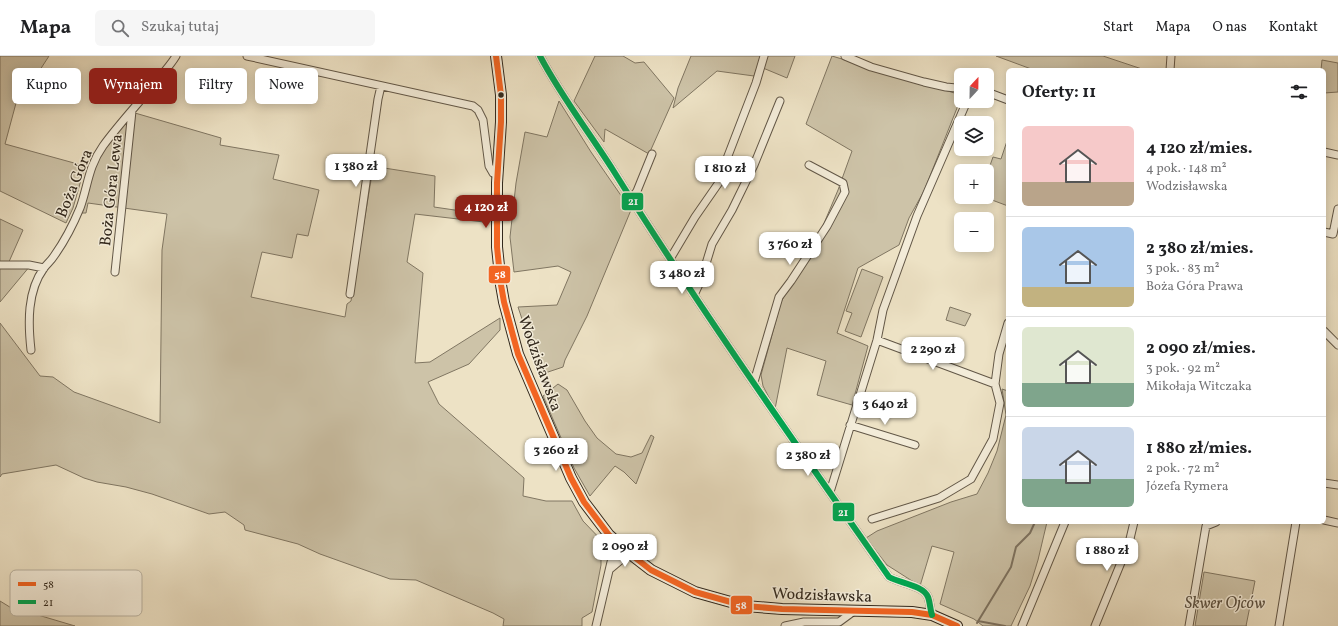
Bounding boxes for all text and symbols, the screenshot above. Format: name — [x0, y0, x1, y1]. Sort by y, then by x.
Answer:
search box — [95, 10, 375, 46]
text: Mapa — [20, 15, 71, 41]
icon: search — [109, 17, 131, 39]
text: Szukaj tutaj — [141, 17, 219, 38]
text: Start — [1103, 18, 1133, 37]
text: Mapa — [1155, 18, 1190, 37]
text: O nas — [1212, 18, 1247, 37]
text: Kontakt — [1269, 18, 1318, 37]
chip: Kupno — [12, 68, 81, 104]
chip: Wynajem — [89, 68, 177, 104]
chip: Filtry — [185, 68, 247, 104]
chip: Nowe — [255, 68, 318, 104]
north arrow — [954, 68, 994, 108]
map controls — [954, 68, 994, 252]
text: Oferty: 11 — [1022, 81, 1096, 104]
icon: filters — [1288, 81, 1310, 103]
unlabelled marker — [496, 90, 506, 100]
button: layers — [954, 116, 994, 156]
street label: Boża Góra Lewa — [95, 133, 129, 247]
text: 4 120 zł/mies. — [1146, 137, 1253, 160]
icon: home — [1054, 142, 1102, 190]
street label: Boża Góra — [51, 146, 99, 222]
pin: 1 380 zł — [315, 154, 397, 188]
pin: 1 810 zł — [684, 156, 766, 190]
text: 1 380 zł — [334, 158, 378, 176]
text: 1 810 zł — [704, 160, 746, 178]
text: 4 pok. · 148 m² — [1146, 160, 1227, 178]
button: + — [954, 164, 994, 204]
text: Wodzisławska — [1146, 178, 1227, 196]
line badge: 21 — [621, 192, 644, 211]
pin: 4 120 zł — [445, 195, 527, 229]
text: 21 — [628, 195, 638, 210]
text: 4 120 zł — [464, 199, 508, 217]
button: − — [954, 212, 994, 252]
pin: 3 760 zł — [749, 232, 831, 266]
text: 3 760 zł — [768, 236, 812, 254]
text: 2 380 zł/mies. — [1146, 237, 1254, 260]
icon: home — [1054, 243, 1102, 291]
text: 3 pok. · 83 m² — [1146, 260, 1220, 278]
pin: 3 480 zł — [641, 261, 723, 295]
line badge: 58 — [488, 265, 511, 284]
text: 3 480 zł — [659, 265, 705, 283]
text: 58 — [494, 268, 506, 283]
text: Boża Góra Prawa — [1146, 278, 1243, 296]
street label: Wodzisławska — [512, 313, 567, 415]
pin: 2 290 zł — [892, 337, 974, 371]
text: 2 090 zł/mies. — [1146, 337, 1256, 360]
text: 2 290 zł — [910, 341, 956, 359]
icon: home — [1054, 343, 1102, 391]
text: 3 pok. · 92 m² — [1146, 360, 1220, 378]
text: Mikołaja Witczaka — [1146, 378, 1252, 396]
pin: 3 640 zł — [844, 392, 926, 426]
text: 3 640 zł — [862, 396, 908, 414]
text: 1 880 zł/mies. — [1146, 437, 1252, 460]
pin: 3 260 zł — [515, 438, 597, 472]
text: 3 260 zł — [534, 442, 578, 460]
pin: 2 380 zł — [767, 443, 849, 477]
icon: home — [1054, 443, 1102, 491]
text: 2 380 zł — [786, 447, 830, 465]
text: 2 pok. · 72 m² — [1146, 460, 1220, 478]
text: Józefa Rymera — [1146, 478, 1228, 496]
line badge: 21 — [832, 502, 855, 522]
text: 21 — [838, 506, 848, 521]
pin: 2 090 zł — [584, 534, 666, 568]
text: 2 090 zł — [602, 538, 648, 556]
pin: 1 880 zł — [1066, 538, 1148, 572]
text: 1 880 zł — [1085, 542, 1129, 560]
legend — [10, 570, 142, 616]
text: 58 — [43, 578, 54, 593]
street label: Wodzisławska — [771, 583, 872, 609]
park label: Skwer Ojców — [1185, 593, 1265, 615]
line badge: 58 — [730, 595, 753, 615]
text: 21 — [43, 596, 53, 611]
text: 58 — [735, 599, 747, 614]

